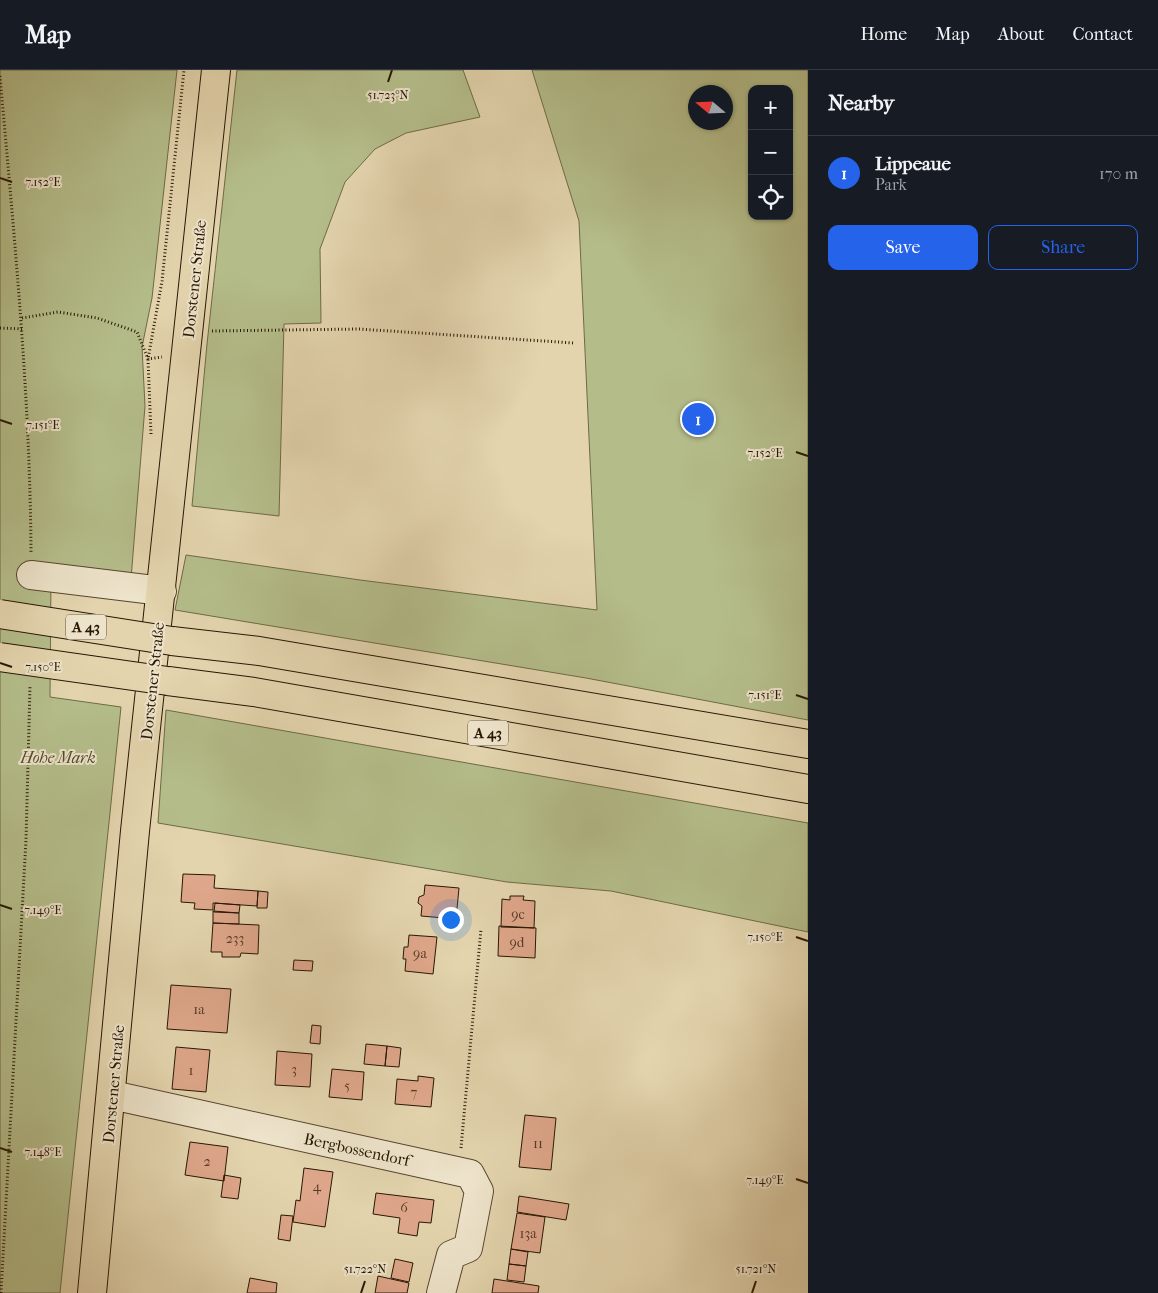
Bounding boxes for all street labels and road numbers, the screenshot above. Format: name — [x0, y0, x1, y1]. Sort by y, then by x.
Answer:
street label: Dorstener Straße — [179, 219, 210, 339]
road number: A 43 — [66, 614, 106, 640]
street label: Dorstener Straße — [137, 621, 168, 741]
road number: A 43 — [468, 720, 508, 746]
street label: Dorstener Straße — [99, 1024, 128, 1144]
street label: Bergbossendorf — [302, 1129, 415, 1171]

